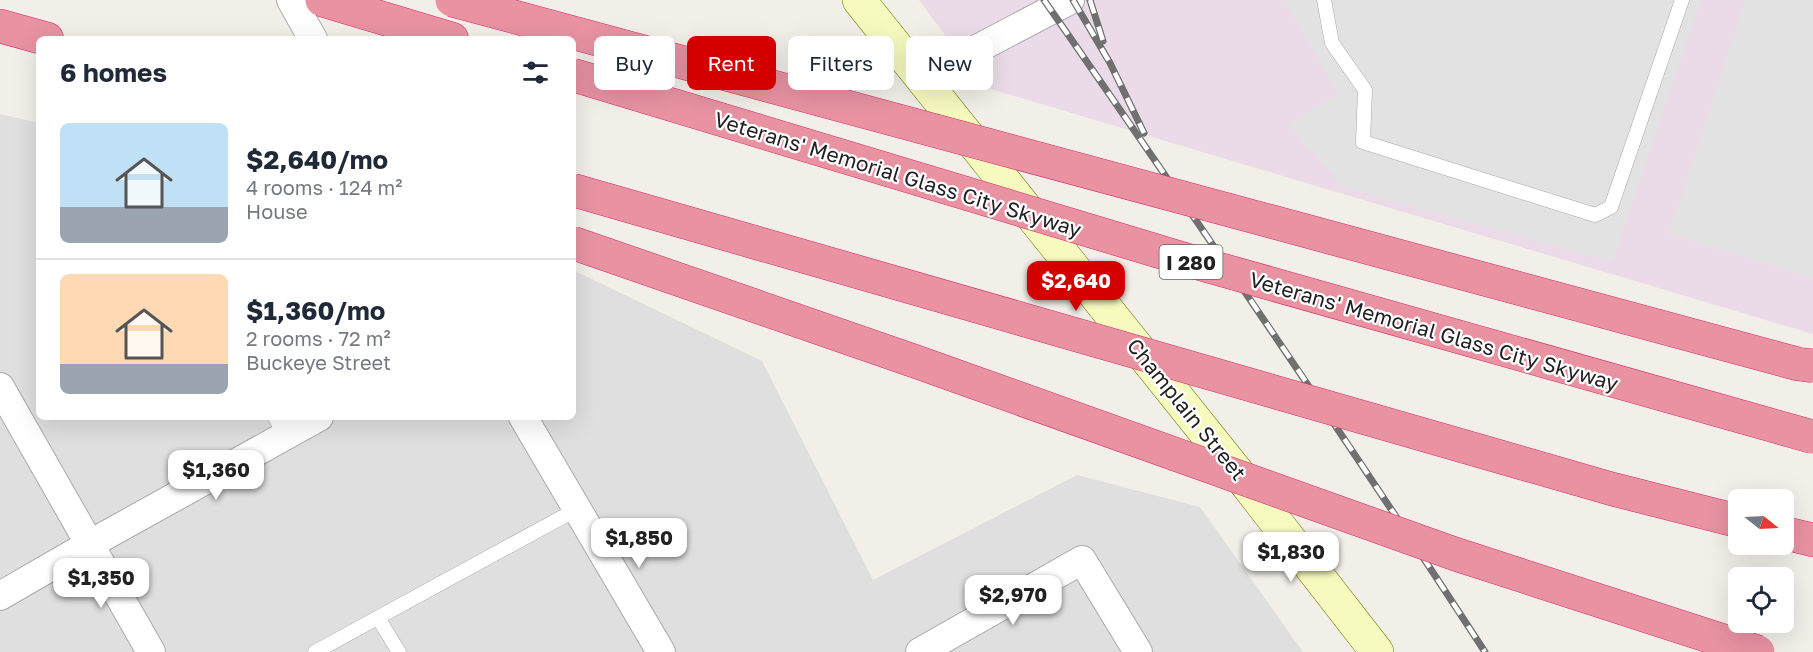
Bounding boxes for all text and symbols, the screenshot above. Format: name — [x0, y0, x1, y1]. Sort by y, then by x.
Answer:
chip: Buy — [594, 36, 675, 90]
chip: Rent — [687, 36, 776, 90]
chip: Filters — [788, 36, 894, 90]
chip: New — [906, 36, 993, 90]
icon: filters — [519, 56, 552, 89]
text: 6 homes — [60, 57, 167, 88]
street label: Veterans' Memorial Glass City Skyway — [711, 106, 1085, 242]
text: $2,640/mo — [246, 144, 388, 175]
icon: home — [108, 147, 180, 219]
text: 4 rooms · 124 m² — [246, 175, 403, 199]
text: House — [246, 199, 308, 223]
road number: I 280 — [1160, 245, 1222, 279]
pin: $2,640 — [1027, 261, 1125, 312]
street label: Veterans' Memorial Glass City Skyway — [1247, 266, 1622, 396]
text: $2,640 — [1041, 268, 1111, 292]
text: $1,360/mo — [246, 295, 385, 326]
icon: home — [108, 298, 180, 370]
text: 2 rooms · 72 m² — [246, 326, 391, 350]
street label: Champlain Street — [1122, 333, 1252, 485]
text: Buckeye Street — [246, 350, 391, 374]
pin: $1,360 — [167, 450, 265, 501]
text: $1,360 — [182, 457, 250, 481]
north arrow — [1728, 489, 1794, 555]
map controls — [1728, 489, 1794, 633]
pin: $1,850 — [590, 518, 688, 569]
text: $1,850 — [605, 525, 673, 549]
pin: $1,830 — [1242, 532, 1340, 583]
text: $1,830 — [1257, 539, 1325, 563]
pin: $1,350 — [52, 558, 150, 609]
text: $1,350 — [67, 565, 135, 589]
button: locate — [1728, 567, 1794, 633]
pin: $2,970 — [964, 575, 1062, 626]
text: $2,970 — [979, 582, 1047, 606]

